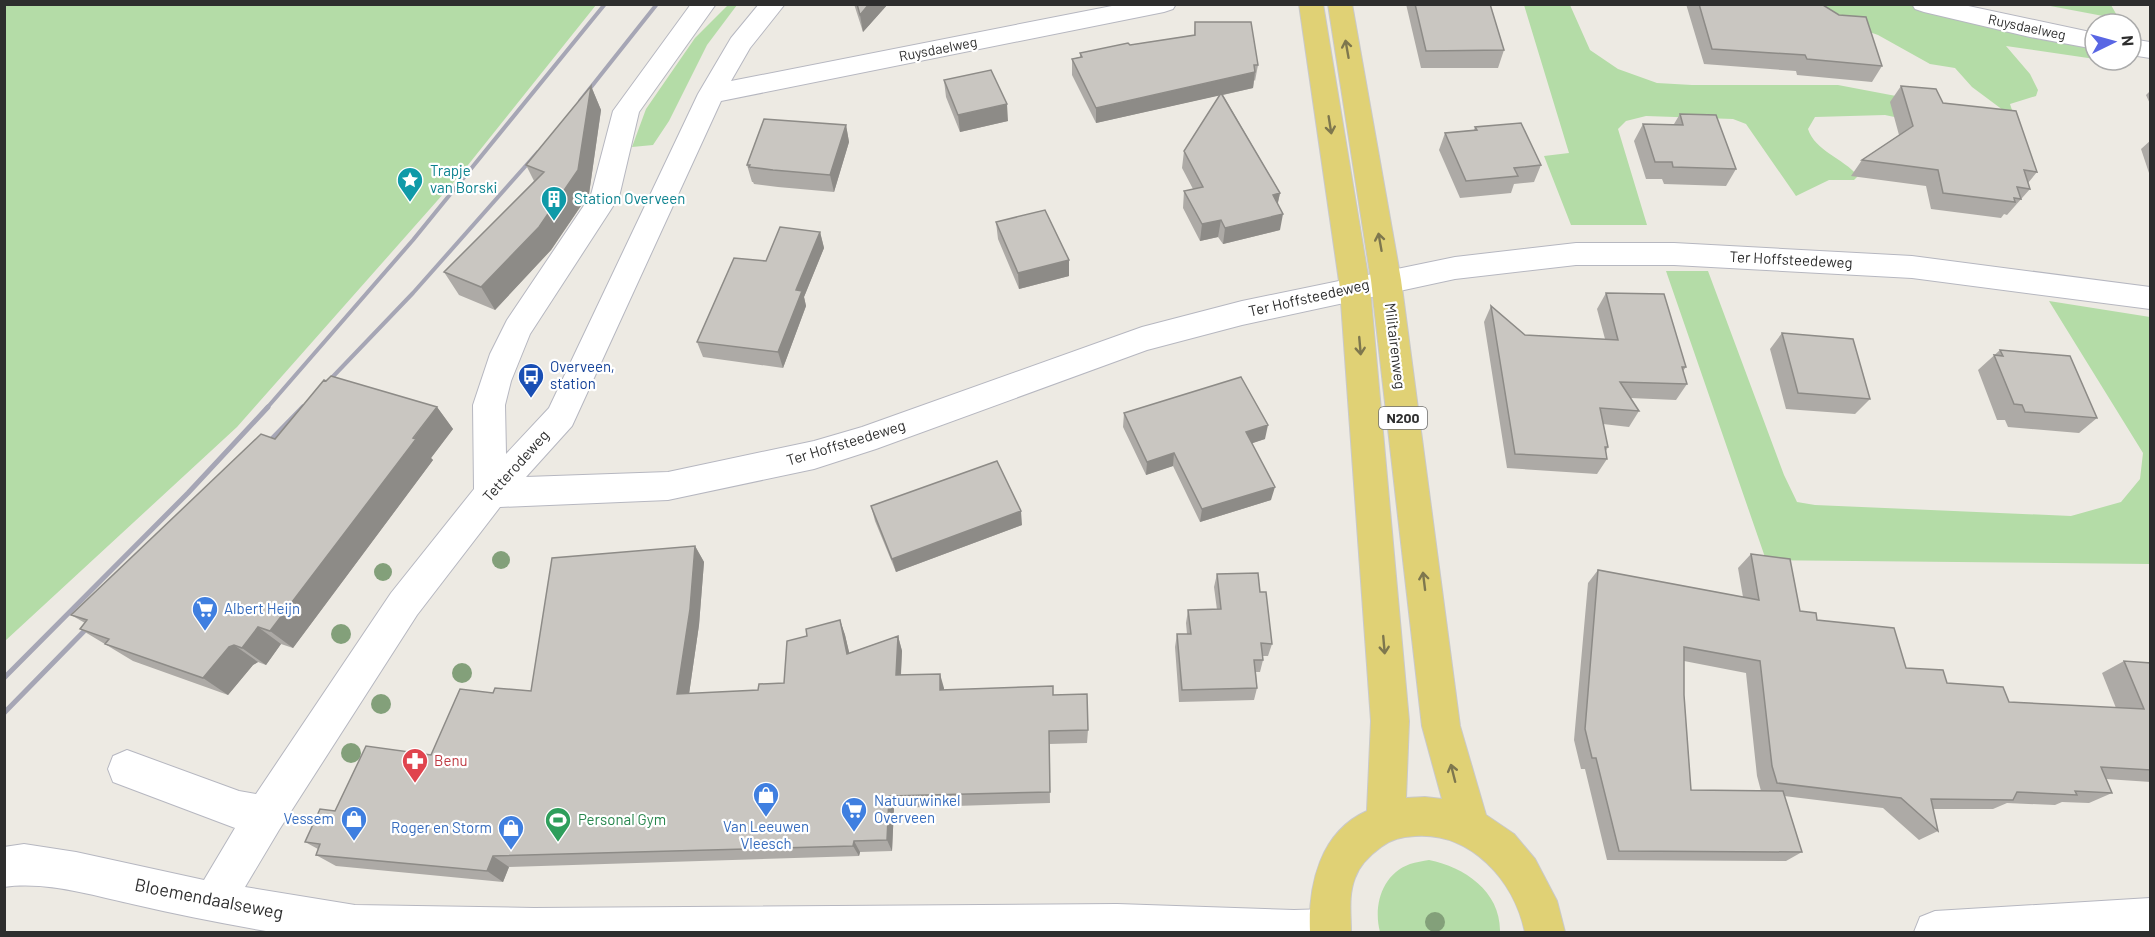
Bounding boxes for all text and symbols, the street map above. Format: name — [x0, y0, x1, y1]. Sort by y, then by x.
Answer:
street label: Ruysdaelweg — [1987, 10, 2068, 43]
north arrow — [2083, 12, 2143, 72]
street label: Ruysdaelweg — [897, 33, 978, 64]
text: N — [2119, 35, 2138, 47]
one-way arrow — [1342, 40, 1353, 60]
one-way arrow — [1324, 114, 1335, 134]
place label: Trapje van Borski — [430, 161, 497, 196]
place icon: Trapje van Borski — [395, 165, 425, 203]
building icon: Station Overveen — [539, 184, 569, 222]
place label: Station Overveen — [574, 189, 685, 207]
one-way arrow — [1374, 232, 1385, 252]
street label: Ter Hoffsteedeweg — [1729, 247, 1853, 271]
street label: Ter Hoffsteedeweg — [1247, 274, 1371, 320]
street label: Militairenweg — [1382, 302, 1410, 390]
one-way arrow — [1355, 335, 1366, 355]
place label: Overveen, station — [550, 357, 615, 392]
bus stop icon: Overveen, station — [516, 361, 546, 399]
road number: N200 — [1379, 407, 1427, 429]
street label: Ter Hoffsteedeweg — [784, 415, 907, 469]
street label: Tetterodeweg — [478, 426, 552, 505]
one-way arrow — [1418, 571, 1429, 591]
supermarket icon: Albert Heijn — [190, 594, 220, 632]
place label: Albert Heijn — [224, 599, 300, 617]
one-way arrow — [1379, 634, 1390, 654]
pharmacy icon: Benu — [400, 746, 430, 784]
place label: Benu — [434, 751, 468, 769]
one-way arrow — [1447, 764, 1459, 783]
shop icon: Van Leeuwen Vleesch — [751, 780, 781, 818]
place label: Natuurwinkel Overveen — [874, 791, 961, 826]
supermarket icon: Natuurwinkel Overveen — [839, 795, 869, 833]
shop icon: Vessem — [339, 804, 369, 842]
sports icon: Personal Gym — [543, 805, 573, 843]
place label: Vessem — [283, 809, 334, 827]
place label: Personal Gym — [578, 810, 666, 828]
shop icon: Roger en Storm — [496, 813, 526, 851]
place label: Van Leeuwen Vleesch — [723, 817, 809, 852]
place label: Roger en Storm — [391, 818, 492, 836]
street label: Bloemendaalseweg — [133, 873, 285, 923]

